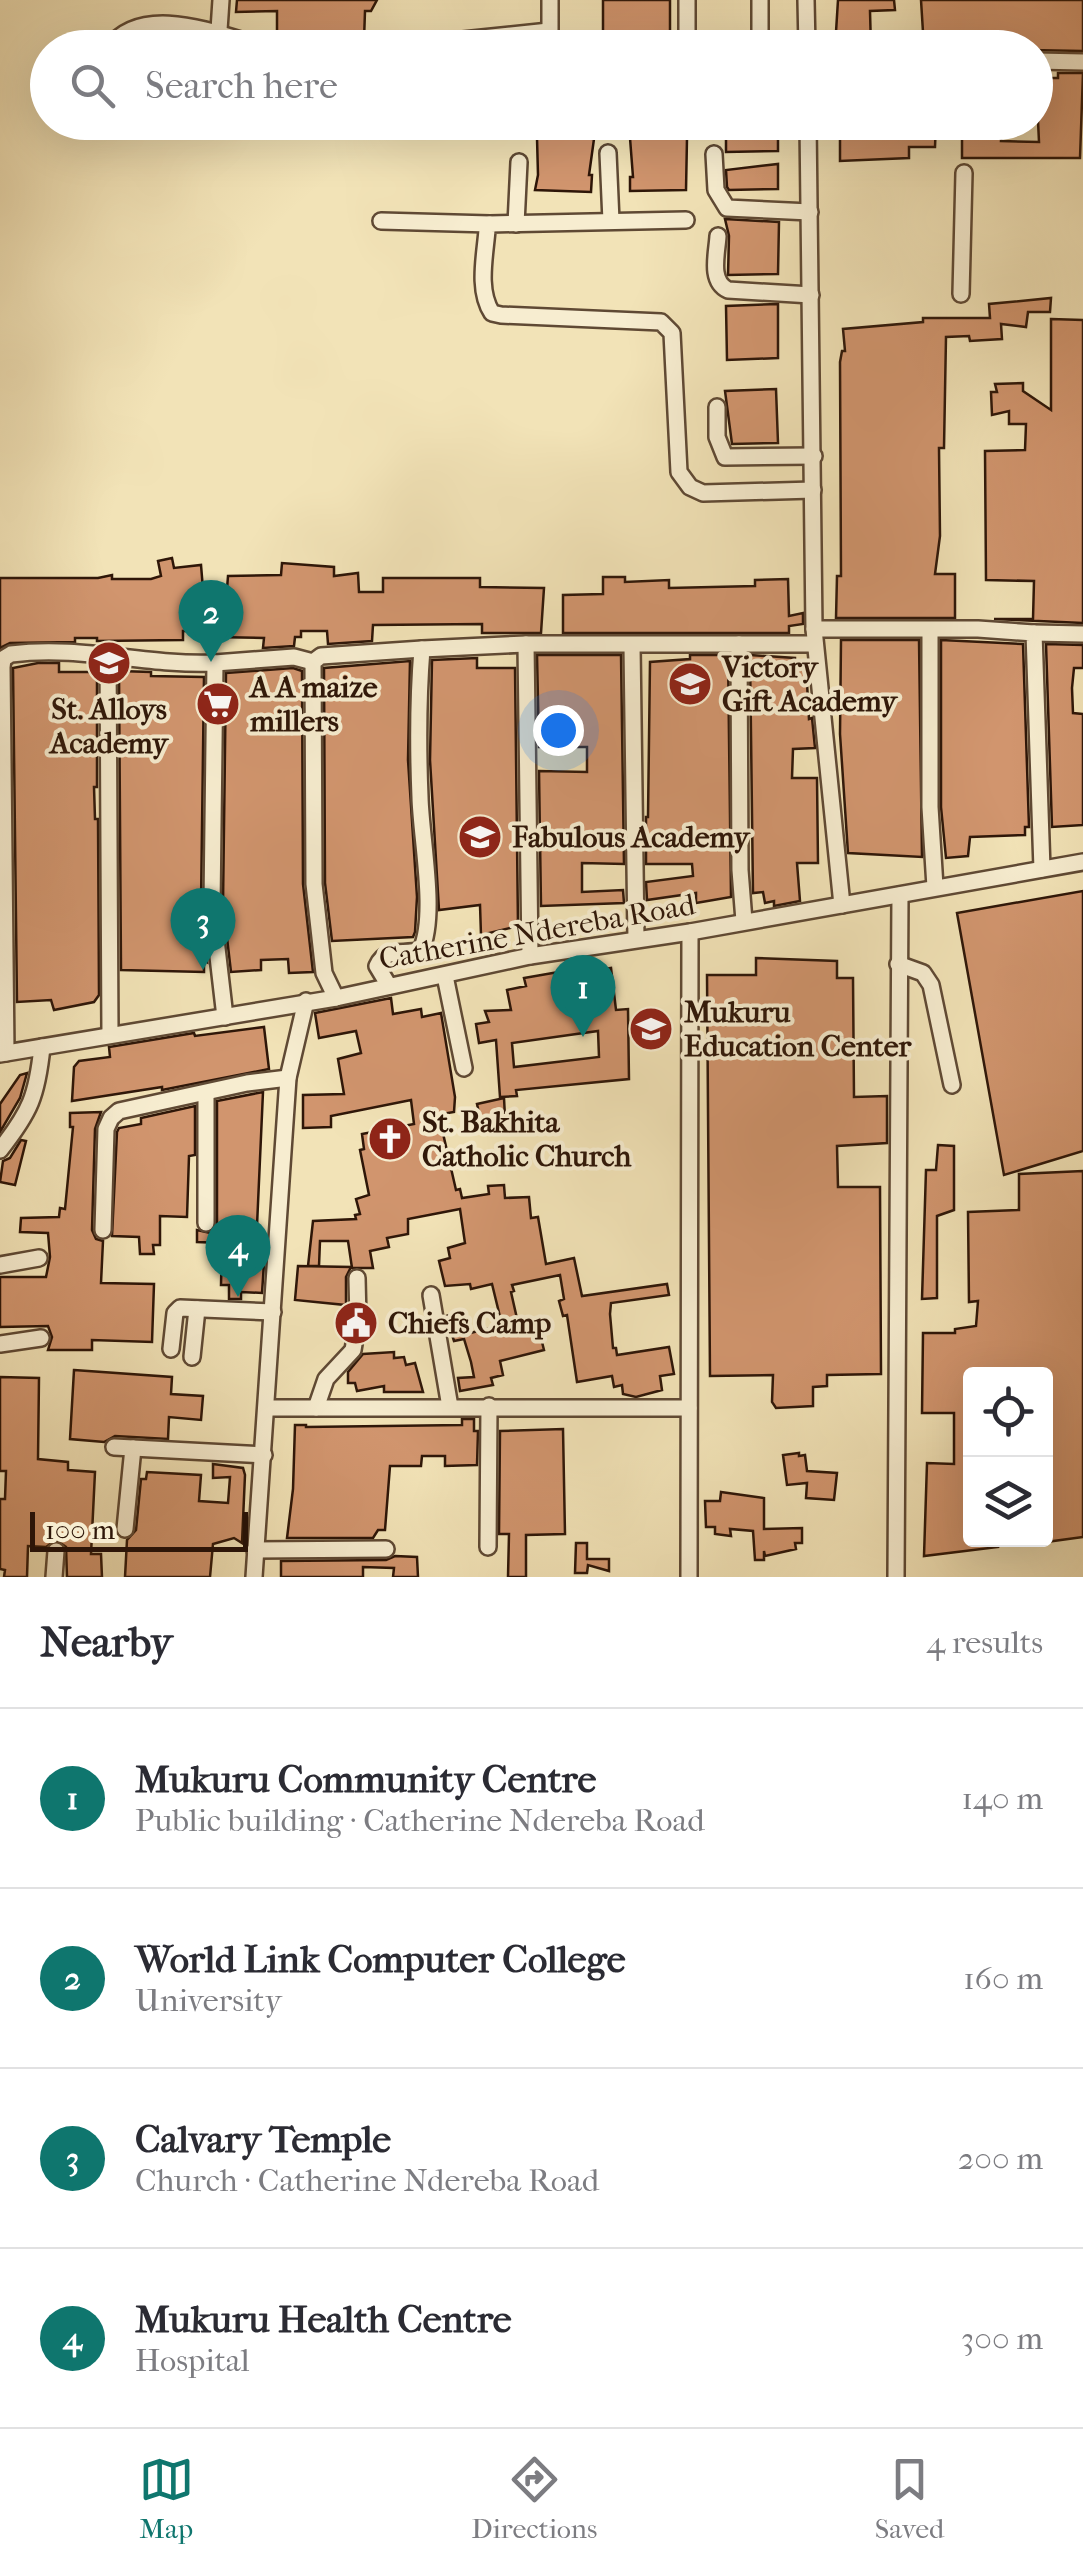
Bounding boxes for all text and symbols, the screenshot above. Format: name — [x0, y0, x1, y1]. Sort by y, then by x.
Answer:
search box — [30, 30, 1053, 140]
icon: search — [65, 58, 120, 113]
text: Search here — [145, 63, 338, 108]
pin: 2 — [178, 580, 244, 662]
school or university icon: St. Alloys Academy — [86, 640, 132, 686]
place label: Victory Gift Academy — [721, 650, 899, 719]
school or university icon: Victory Gift Academy — [667, 661, 713, 707]
place label: A A maize millers — [248, 670, 378, 739]
supermarket icon: A A maize millers — [195, 681, 241, 727]
place label: St. Alloys Academy — [48, 692, 170, 761]
your location — [533, 705, 584, 756]
school or university icon: Fabulous Academy — [457, 814, 503, 860]
place label: Fabulous Academy — [512, 820, 752, 855]
street label: Catherine Ndereba Road — [376, 887, 698, 977]
pin: 3 — [170, 888, 236, 970]
pin: 1 — [550, 954, 616, 1037]
place label: Mukuru Education Center — [684, 995, 912, 1064]
school or university icon: Mukuru Education Center — [628, 1006, 674, 1052]
place label: St. Bakhita Catholic Church — [422, 1105, 632, 1174]
church icon: St. Bakhita Catholic Church — [367, 1116, 413, 1162]
pin: 4 — [206, 1214, 270, 1297]
public building icon: Chiefs Camp — [333, 1300, 379, 1346]
place label: Chiefs Camp — [388, 1306, 551, 1341]
map controls — [963, 1367, 1053, 1547]
button: locate — [963, 1367, 1053, 1457]
button: layers — [963, 1457, 1053, 1547]
scale bar — [30, 1507, 248, 1552]
text: 100 m — [45, 1513, 115, 1546]
text: Nearby — [40, 1618, 172, 1667]
text: 4 results — [926, 1624, 1043, 1661]
text: Mukuru Community Centre — [135, 1757, 596, 1802]
text: 1 — [67, 1780, 78, 1817]
text: 140 m — [962, 1780, 1043, 1817]
text: Public building · Catherine Ndereba Road — [135, 1802, 705, 1839]
text: World Link Computer College — [135, 1937, 626, 1982]
text: 2 — [64, 1960, 81, 1997]
text: 160 m — [963, 1960, 1043, 1997]
text: University — [135, 1982, 282, 2019]
text: Calvary Temple — [135, 2117, 391, 2162]
text: 3 — [66, 2140, 79, 2177]
text: 200 m — [958, 2140, 1043, 2177]
text: Church · Catherine Ndereba Road — [135, 2162, 599, 2199]
text: Mukuru Health Centre — [135, 2297, 512, 2342]
text: 4 — [63, 2320, 82, 2357]
text: 300 m — [961, 2320, 1043, 2357]
text: Hospital — [135, 2342, 250, 2379]
tab: Map — [139, 2452, 194, 2545]
tab: Directions — [471, 2452, 597, 2545]
tab: Saved — [875, 2452, 944, 2545]

